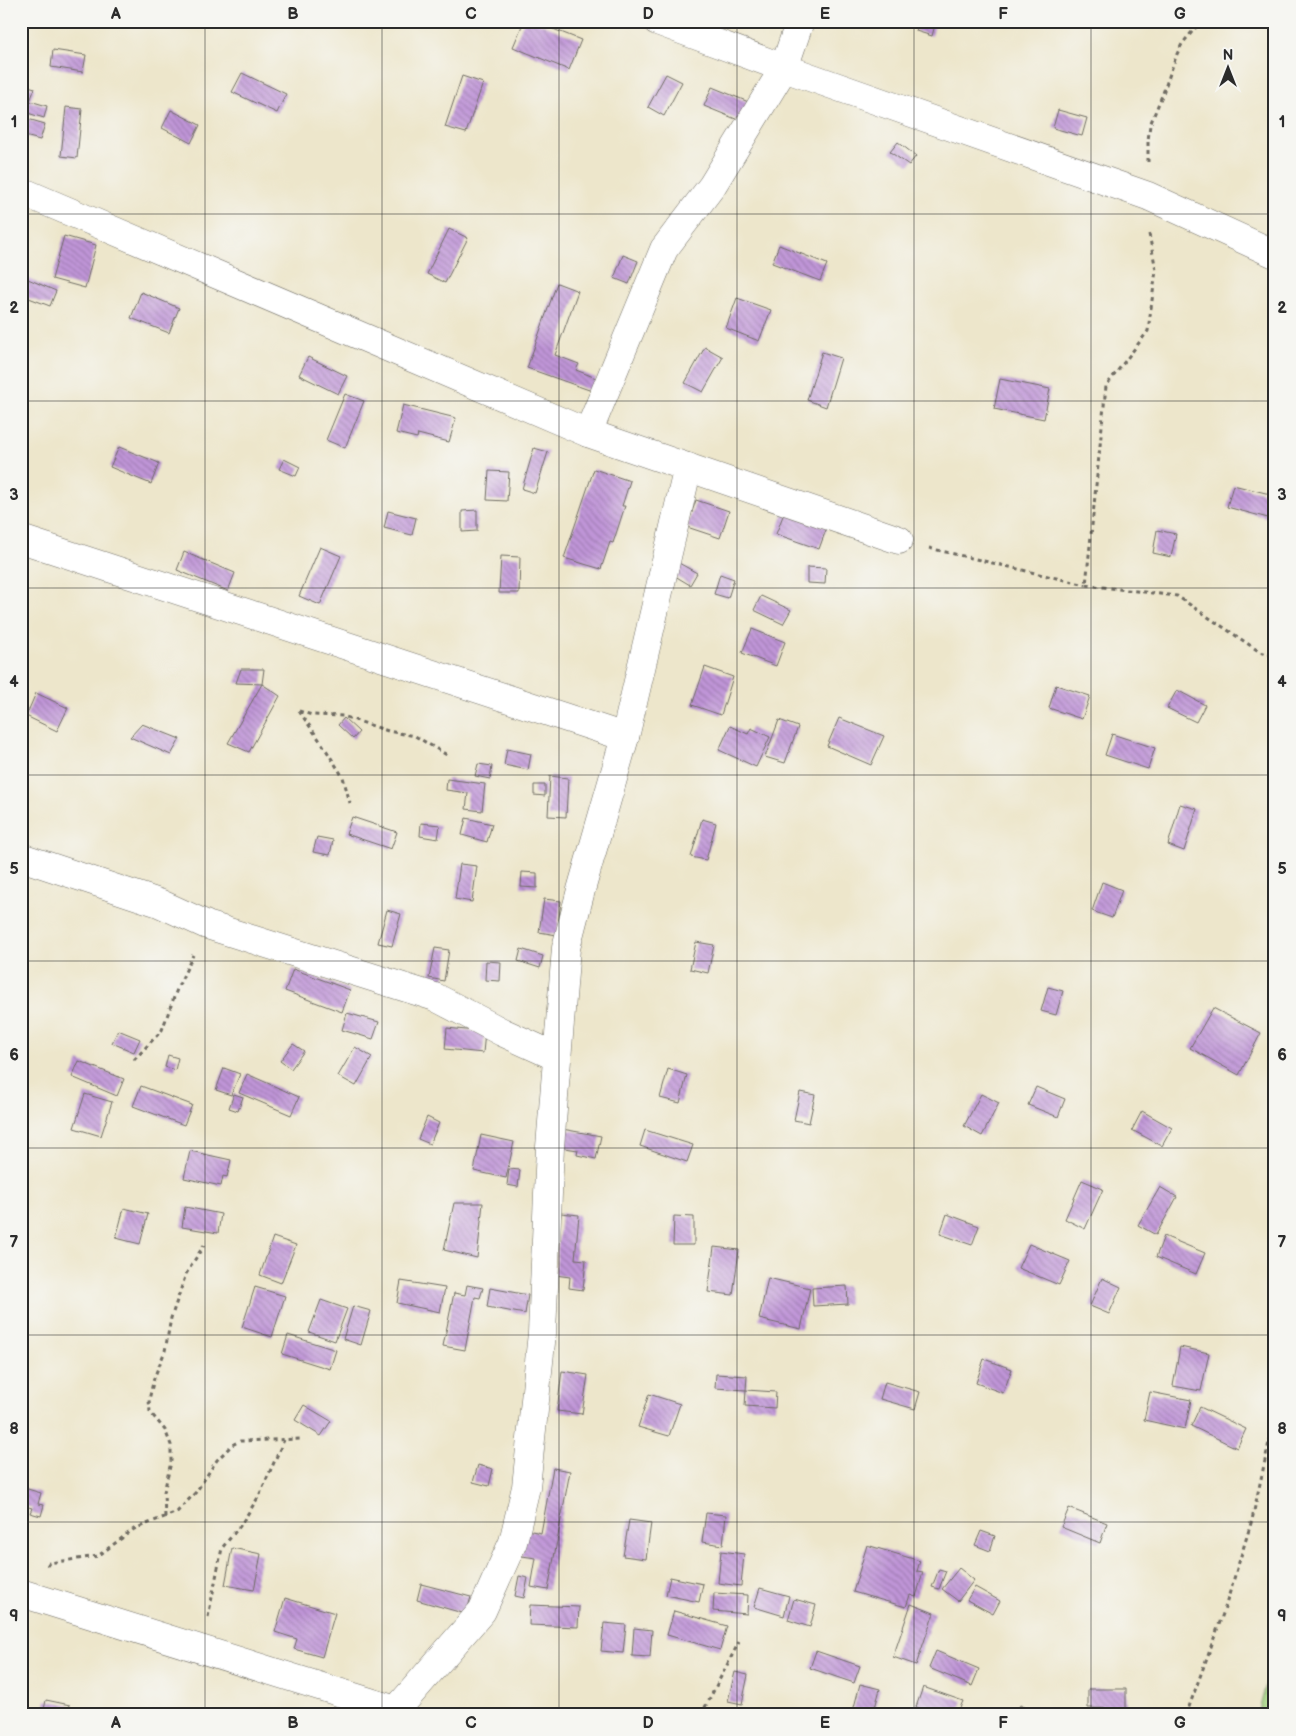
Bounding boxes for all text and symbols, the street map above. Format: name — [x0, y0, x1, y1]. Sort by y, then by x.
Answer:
text: A — [110, 5, 121, 24]
text: B — [287, 5, 299, 24]
text: C — [465, 5, 477, 24]
text: D — [642, 5, 654, 24]
text: E — [820, 5, 830, 24]
text: F — [998, 5, 1008, 24]
text: G — [1174, 5, 1186, 24]
north arrow — [1204, 42, 1254, 92]
text: N — [1223, 47, 1233, 64]
text: 1 — [11, 113, 17, 132]
text: 1 — [1279, 113, 1285, 132]
text: 2 — [9, 299, 19, 318]
text: 2 — [1277, 299, 1287, 318]
text: 3 — [9, 486, 19, 505]
text: 3 — [1277, 486, 1287, 505]
text: 4 — [9, 673, 19, 692]
text: 4 — [1277, 673, 1287, 692]
text: 5 — [9, 860, 19, 879]
text: 5 — [1277, 860, 1287, 879]
text: 6 — [9, 1046, 19, 1065]
text: 6 — [1277, 1046, 1287, 1065]
text: 7 — [10, 1233, 19, 1252]
text: 7 — [1278, 1233, 1287, 1252]
text: 8 — [9, 1420, 19, 1439]
text: 8 — [1277, 1420, 1287, 1439]
text: 9 — [9, 1607, 19, 1626]
text: 9 — [1277, 1607, 1287, 1626]
text: A — [110, 1714, 121, 1733]
text: B — [287, 1714, 299, 1733]
text: C — [465, 1714, 477, 1733]
text: D — [642, 1714, 654, 1733]
text: E — [820, 1714, 830, 1733]
text: F — [998, 1714, 1008, 1733]
text: G — [1174, 1714, 1186, 1733]

